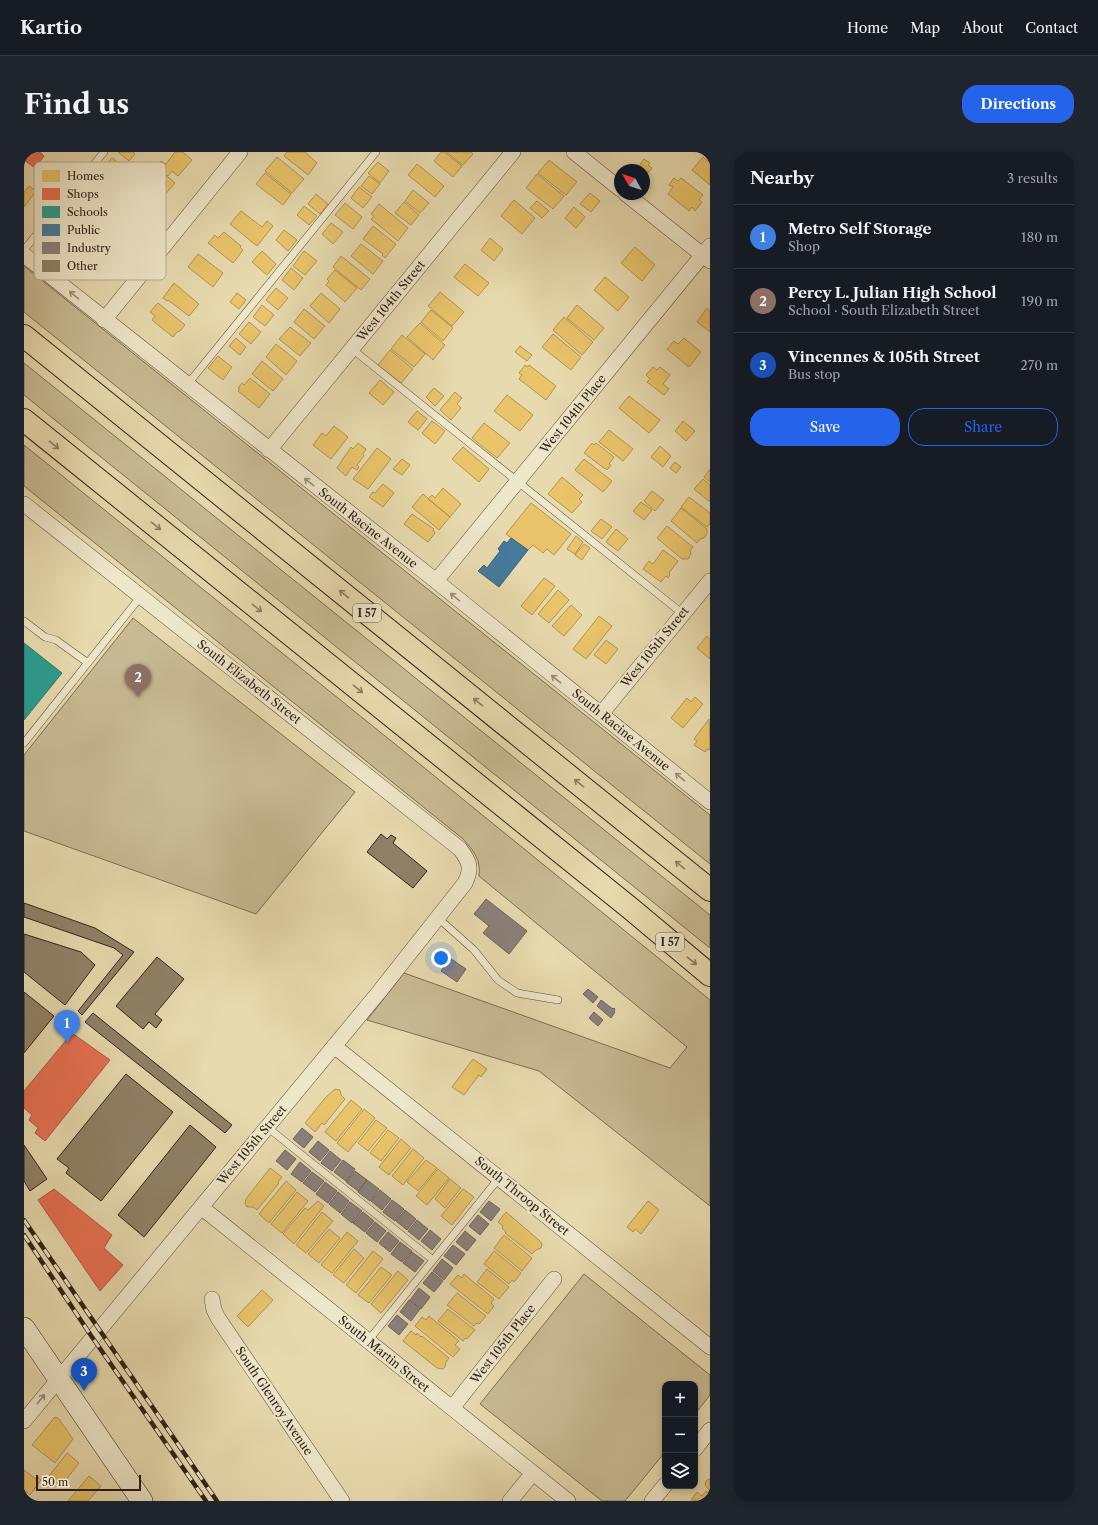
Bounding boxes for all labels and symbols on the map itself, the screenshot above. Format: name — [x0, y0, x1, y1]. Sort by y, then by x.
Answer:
legend — [34, 162, 166, 280]
north arrow — [614, 164, 650, 200]
text: Homes — [67, 169, 104, 183]
text: Shops — [67, 187, 99, 201]
text: Schools — [67, 205, 108, 219]
text: Public — [67, 223, 100, 237]
text: Industry — [67, 241, 112, 255]
street label: West 104th Street — [353, 257, 428, 345]
text: Other — [67, 259, 98, 273]
one-way arrow — [68, 291, 79, 300]
street label: West 104th Place — [536, 371, 609, 457]
one-way arrow — [49, 440, 60, 449]
one-way arrow — [304, 477, 315, 486]
street label: South Racine Avenue — [316, 484, 421, 571]
one-way arrow — [150, 522, 161, 531]
one-way arrow — [338, 590, 349, 598]
one-way arrow — [450, 593, 461, 601]
one-way arrow — [251, 603, 262, 612]
street label: West 105th Street — [617, 603, 692, 691]
road number: I 57 — [353, 604, 381, 622]
street label: South Elizabeth Street — [194, 636, 305, 727]
pin: 2 — [125, 664, 151, 697]
one-way arrow — [551, 674, 562, 683]
one-way arrow — [353, 685, 364, 694]
street label: South Racine Avenue — [569, 686, 673, 774]
one-way arrow — [472, 697, 483, 706]
one-way arrow — [674, 773, 685, 782]
one-way arrow — [573, 779, 584, 788]
one-way arrow — [675, 861, 685, 870]
road number: I 57 — [656, 933, 684, 951]
your location — [431, 948, 451, 968]
one-way arrow — [687, 956, 698, 965]
pin: 1 — [54, 1010, 80, 1043]
street label: West 105th Street — [213, 1101, 290, 1188]
street label: South Throop Street — [472, 1153, 573, 1239]
street label: West 105th Place — [466, 1301, 538, 1387]
street label: South Martin Street — [336, 1312, 433, 1395]
street label: South Glenroy Avenue — [232, 1343, 317, 1458]
pin: 3 — [71, 1358, 97, 1391]
one-way arrow — [37, 1394, 46, 1405]
scale bar — [36, 1473, 141, 1492]

